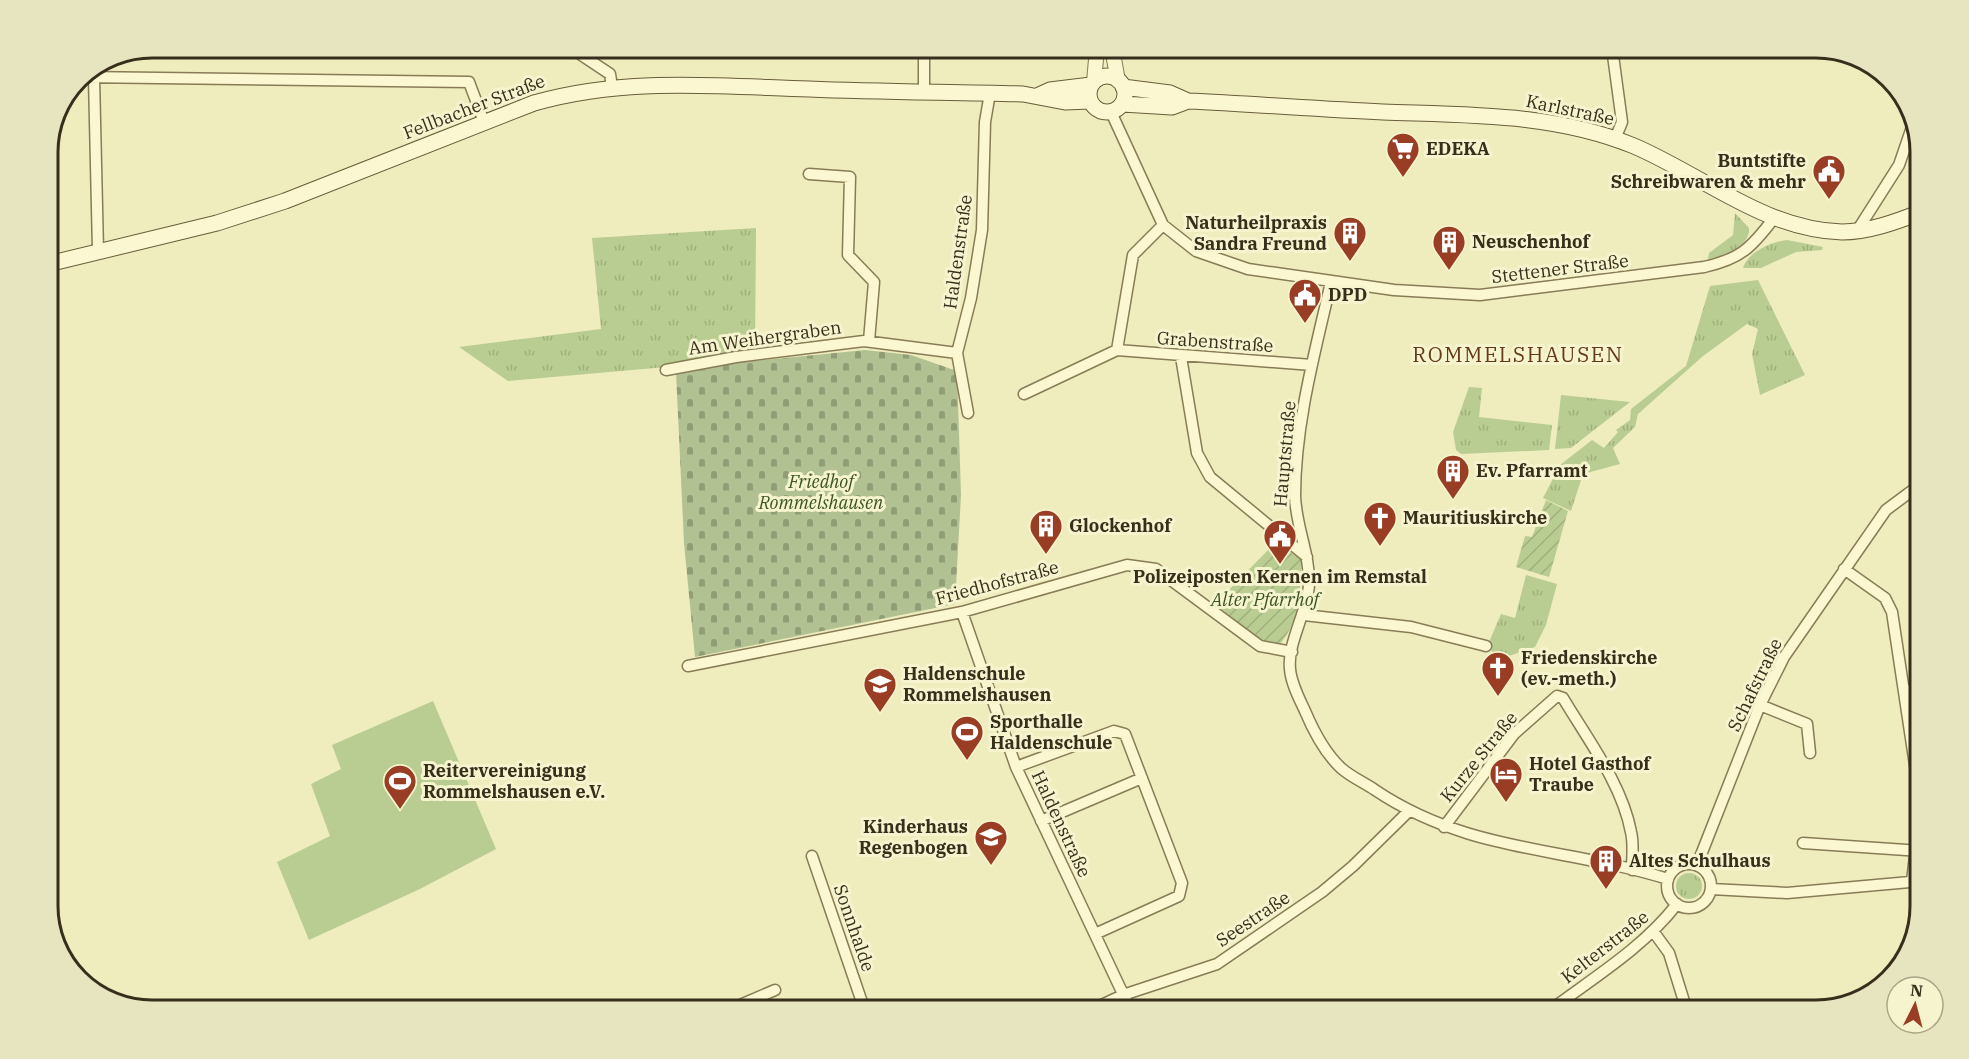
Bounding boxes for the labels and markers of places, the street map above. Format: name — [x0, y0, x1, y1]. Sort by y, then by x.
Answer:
supermarket icon: EDEKA — [1385, 131, 1421, 178]
place label: EDEKA — [1426, 137, 1490, 160]
place label: Buntstifte Schreibwaren & mehr — [1611, 149, 1806, 193]
public building icon: Buntstifte Schreibwaren & mehr — [1811, 153, 1847, 200]
place label: Naturheilpraxis Sandra Freund — [1185, 211, 1327, 255]
building icon: Naturheilpraxis Sandra Freund — [1332, 215, 1368, 262]
building icon: Neuschenhof — [1431, 224, 1467, 271]
place label: Neuschenhof — [1472, 230, 1592, 253]
public building icon: DPD — [1287, 277, 1323, 324]
place label: DPD — [1328, 283, 1367, 306]
building icon: Ev. Pfarramt — [1435, 453, 1471, 500]
place label: Ev. Pfarramt — [1476, 459, 1588, 482]
church icon: Mauritiuskirche — [1362, 500, 1398, 547]
place label: Mauritiuskirche — [1403, 506, 1547, 529]
building icon: Glockenhof — [1028, 508, 1064, 555]
place label: Glockenhof — [1069, 514, 1173, 537]
public building icon: Polizeiposten Kernen im Remstal — [1262, 518, 1298, 565]
place label: Polizeiposten Kernen im Remstal — [1133, 565, 1427, 588]
place label: Friedenskirche (ev.-meth.) — [1521, 646, 1658, 690]
church icon: Friedenskirche (ev.-meth.) — [1480, 650, 1516, 697]
place label: Haldenschule Rommelshausen — [903, 662, 1051, 706]
school or university icon: Haldenschule Rommelshausen — [862, 666, 898, 713]
place label: Sporthalle Haldenschule — [990, 710, 1112, 754]
sports icon: Sporthalle Haldenschule — [949, 714, 985, 761]
place label: Hotel Gasthof Traube — [1529, 752, 1652, 796]
hotel icon: Hotel Gasthof Traube — [1488, 756, 1524, 803]
place label: Reitervereinigung Rommelshausen e.V. — [423, 759, 605, 803]
sports icon: Reitervereinigung Rommelshausen e.V. — [382, 763, 418, 810]
place label: Kinderhaus Regenbogen — [859, 815, 968, 859]
school or university icon: Kinderhaus Regenbogen — [973, 819, 1009, 866]
building icon: Altes Schulhaus — [1588, 843, 1624, 890]
place label: Altes Schulhaus — [1629, 849, 1771, 872]

